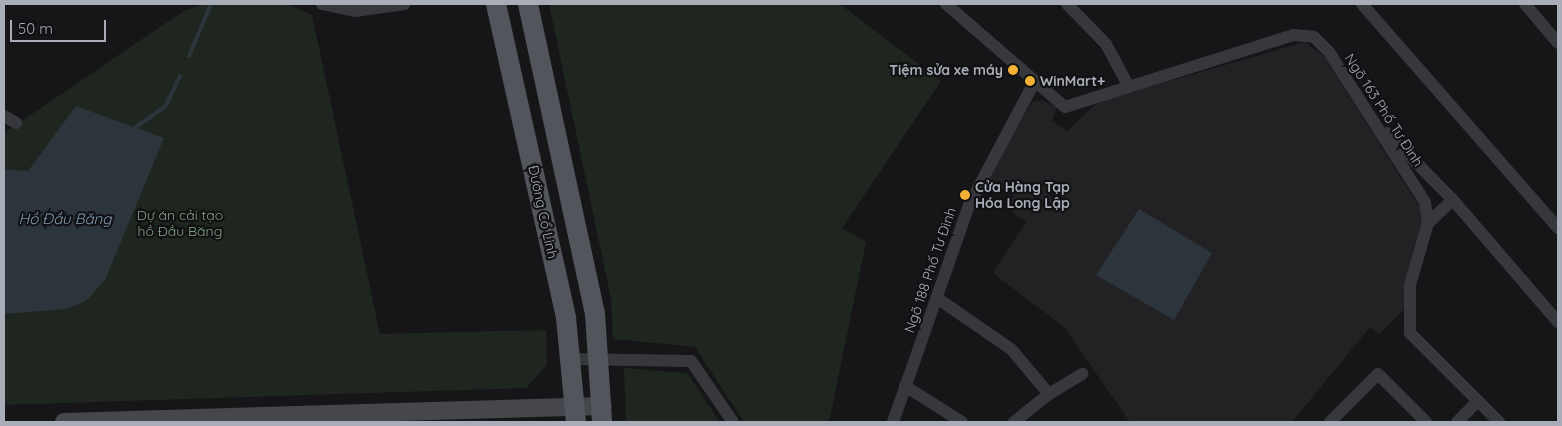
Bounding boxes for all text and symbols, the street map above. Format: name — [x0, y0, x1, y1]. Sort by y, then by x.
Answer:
scale bar — [12, 10, 109, 42]
text: 50 m — [18, 19, 53, 38]
street label: Ngõ 163 Phố Tư Đình — [1341, 50, 1427, 170]
place label: Tiệm sửa xe máy — [889, 62, 1003, 78]
marker: Tiệm sửa xe máy — [1007, 64, 1019, 76]
place label: WinMart+ — [1040, 73, 1105, 89]
marker: WinMart+ — [1024, 75, 1036, 87]
street label: Đường Cổ Linh — [525, 164, 561, 260]
place label: Cửa Hàng Tạp Hóa Long Lập — [975, 179, 1070, 212]
marker: Cửa Hàng Tạp Hóa Long Lập — [959, 189, 971, 201]
street label: Ngõ 188 Phố Tư Đình — [901, 205, 959, 335]
park label: Dự án cải tạo hồ Đầu Băng — [137, 207, 223, 240]
water label: Hồ Đầu Băng — [18, 210, 112, 228]

